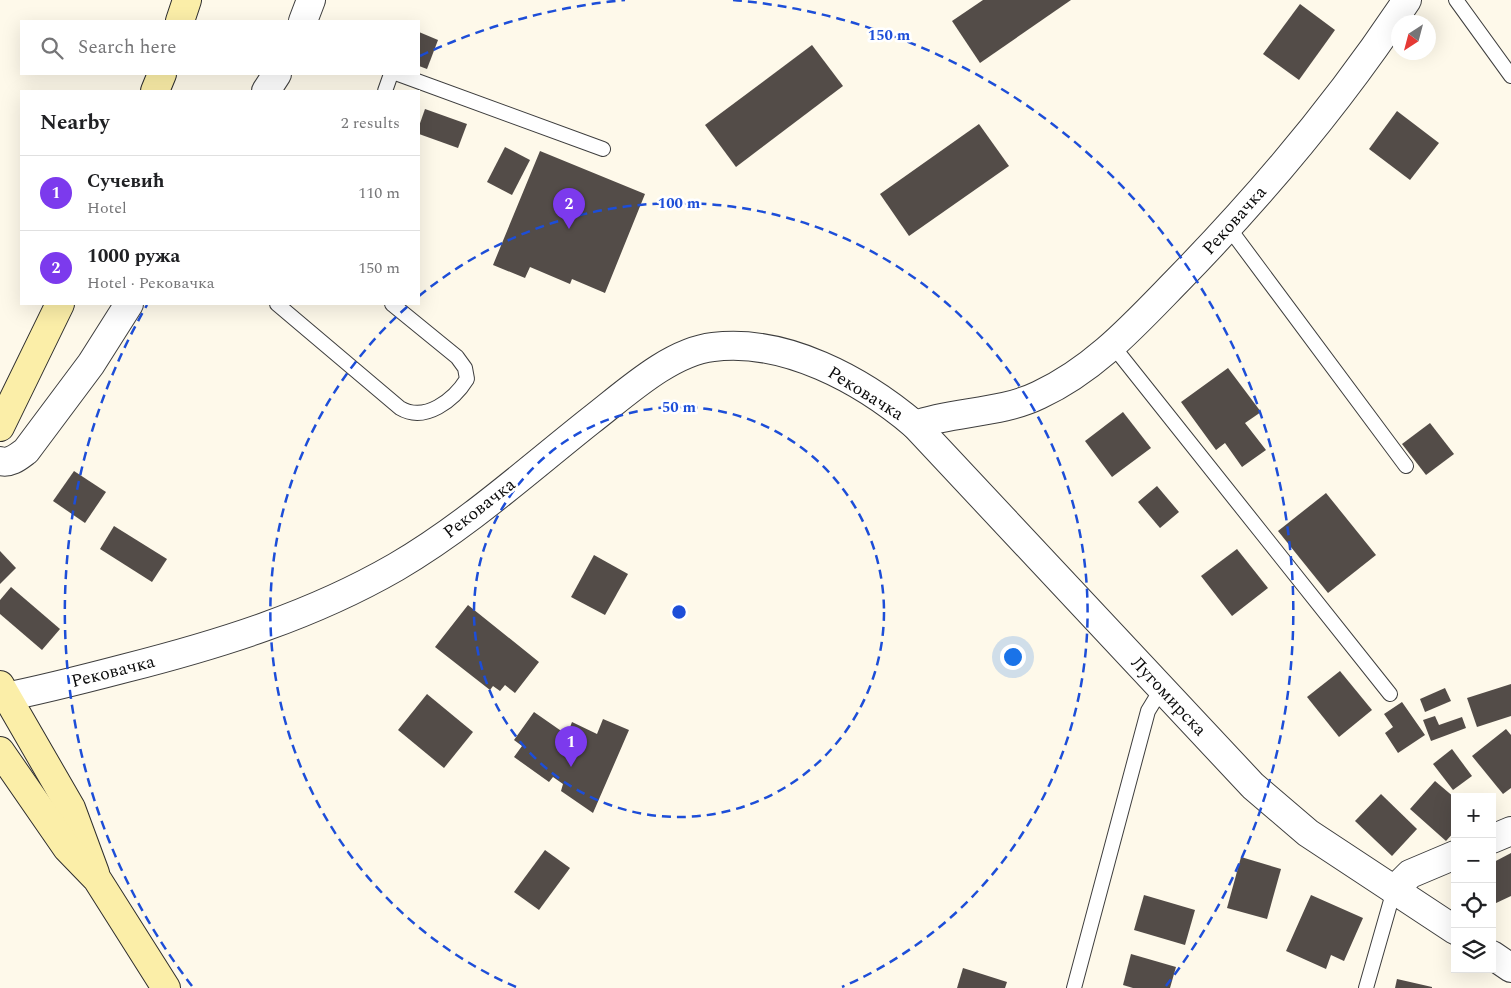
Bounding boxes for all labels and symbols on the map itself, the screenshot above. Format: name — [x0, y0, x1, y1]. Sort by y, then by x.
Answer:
north arrow — [1391, 15, 1436, 60]
text: 150 m — [868, 24, 911, 47]
street label: Рековачка — [1196, 179, 1273, 261]
pin: 2 — [553, 188, 585, 229]
text: 100 m — [658, 192, 701, 215]
street label: Рековачка — [822, 359, 909, 428]
text: 50 m — [662, 396, 697, 419]
street label: Рековачка — [437, 471, 521, 545]
centre of rings — [670, 603, 688, 621]
your location — [1000, 644, 1026, 670]
street label: Рековачка — [68, 648, 158, 695]
street label: Лугомирска — [1124, 650, 1213, 742]
pin: 1 — [555, 726, 587, 767]

